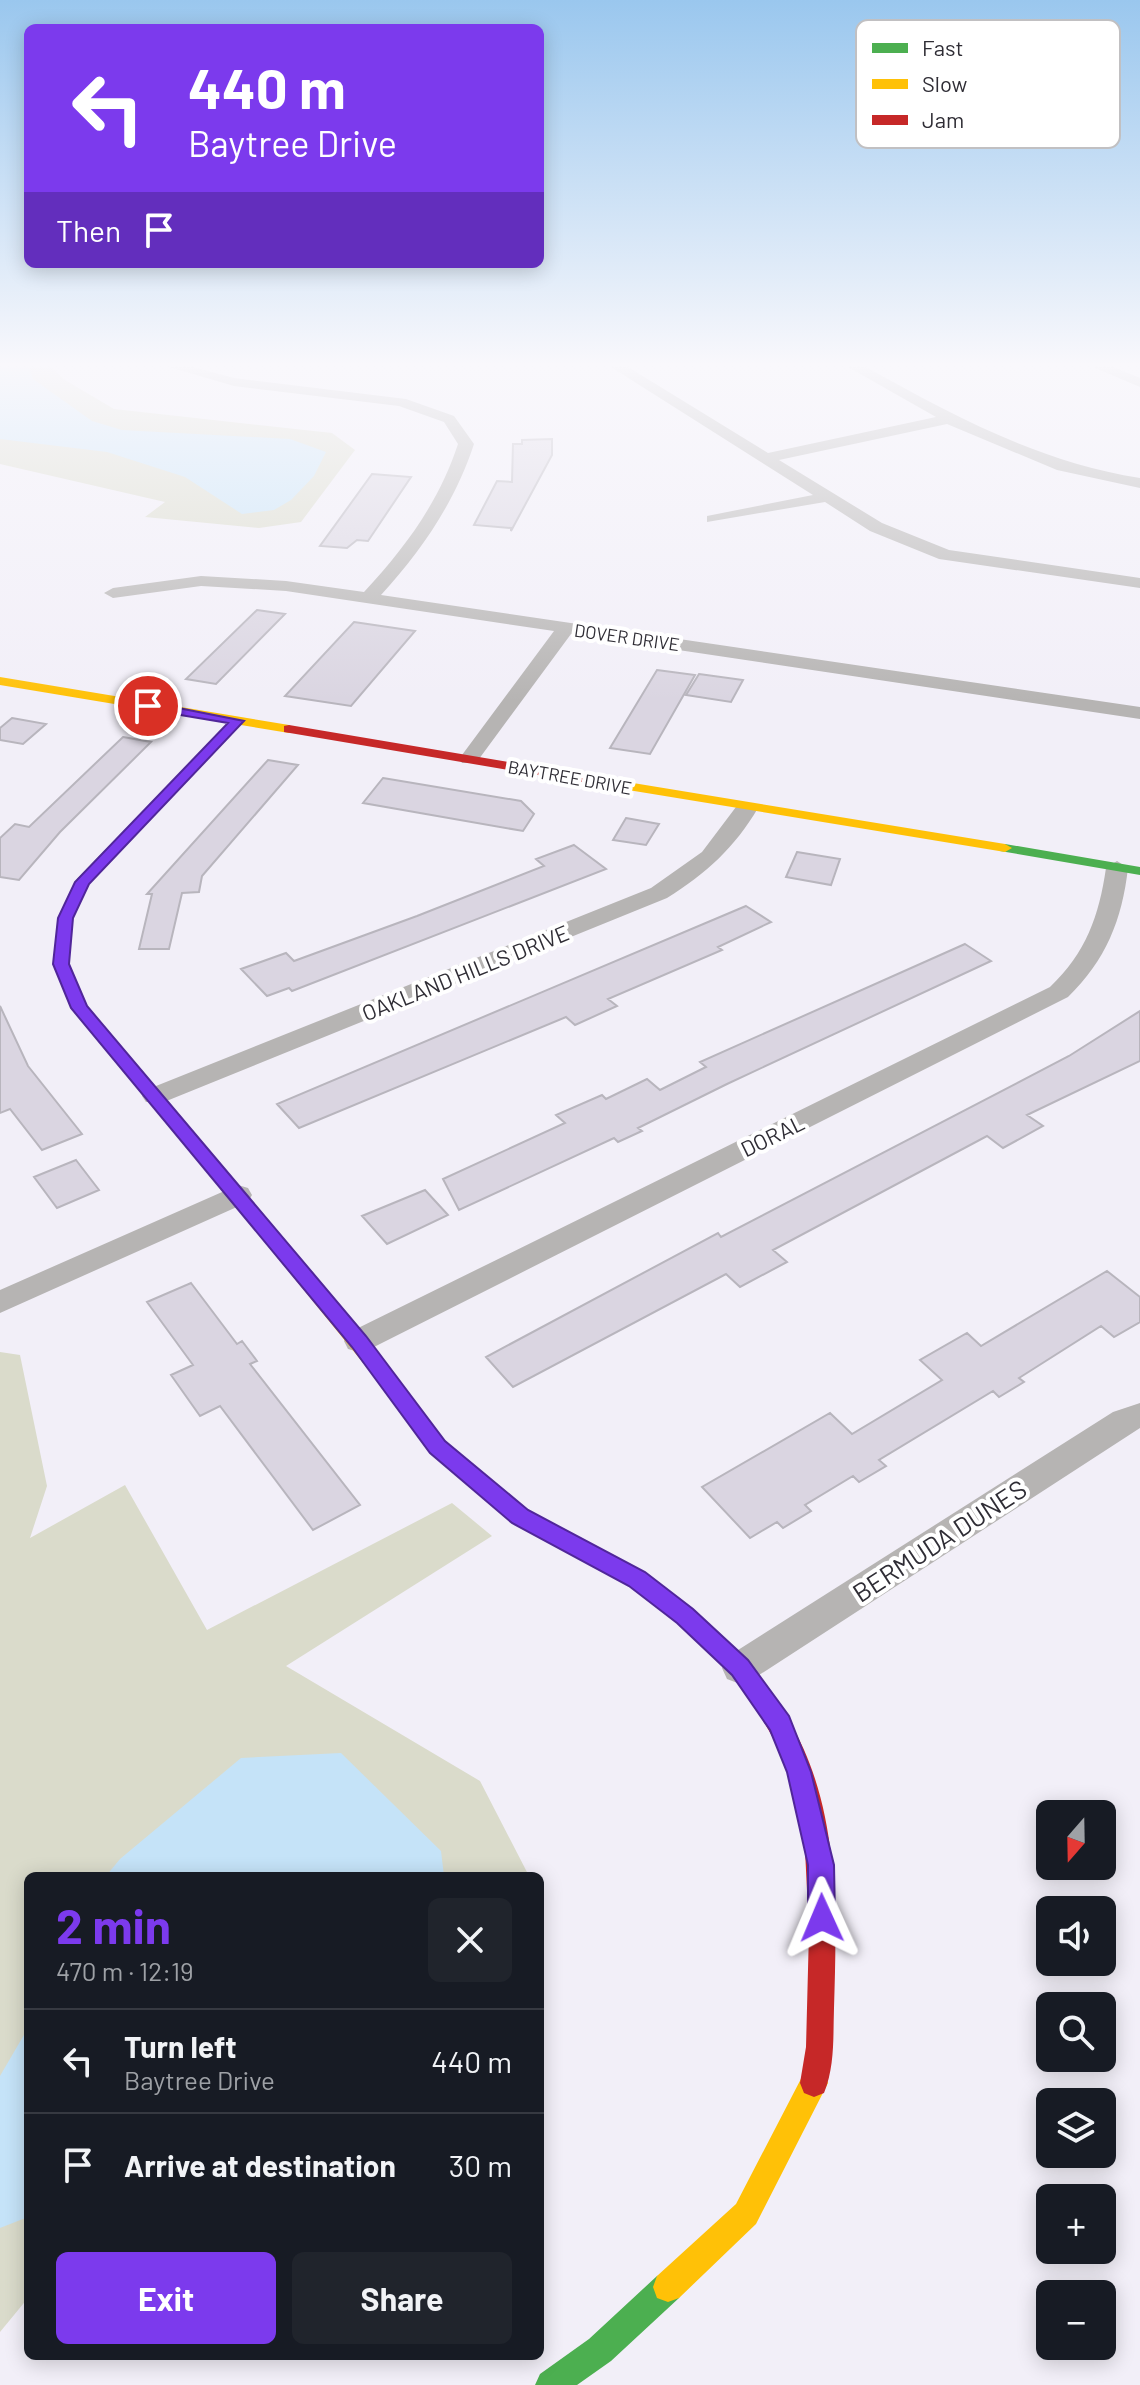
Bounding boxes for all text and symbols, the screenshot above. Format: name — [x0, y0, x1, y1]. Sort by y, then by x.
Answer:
legend — [856, 20, 1120, 148]
text: Fast — [922, 34, 964, 60]
text: 440 m — [188, 53, 346, 120]
icon: left — [56, 56, 160, 160]
text: Slow — [922, 70, 967, 96]
text: Jam — [922, 106, 964, 132]
text: Baytree Drive — [188, 121, 397, 164]
icon: arrive — [137, 208, 181, 252]
text: Then — [56, 212, 121, 248]
street label: DOVER DRIVE — [573, 619, 681, 655]
pin — [114, 672, 182, 740]
icon: arrive — [126, 684, 170, 728]
street label: BAYTREE DRIVE — [506, 755, 634, 799]
street label: OAKLAND HILLS DRIVE — [358, 919, 572, 1025]
street label: DORAL — [736, 1109, 808, 1161]
street label: BERMUDA DUNES — [846, 1472, 1032, 1608]
north arrow — [1036, 1800, 1116, 1880]
map controls — [1036, 1800, 1116, 2360]
position arrow — [780, 1876, 864, 1960]
text: 2 min — [56, 1896, 171, 1954]
button: sound — [1036, 1896, 1116, 1976]
button: close — [428, 1898, 512, 1982]
text: 470 m · 12:19 — [56, 1955, 194, 1986]
button: search — [1036, 1992, 1116, 2072]
text: Turn left — [124, 2028, 237, 2064]
icon: left — [56, 2039, 100, 2083]
text: 440 m — [431, 2043, 512, 2079]
text: Baytree Drive — [124, 2064, 275, 2095]
button: layers — [1036, 2088, 1116, 2168]
icon: arrive — [56, 2143, 100, 2187]
text: Arrive at destination — [124, 2147, 396, 2183]
text: 30 m — [449, 2147, 512, 2183]
button: + — [1036, 2184, 1116, 2264]
button: Exit — [56, 2252, 276, 2344]
button: Share — [292, 2252, 512, 2344]
button: − — [1036, 2280, 1116, 2360]

